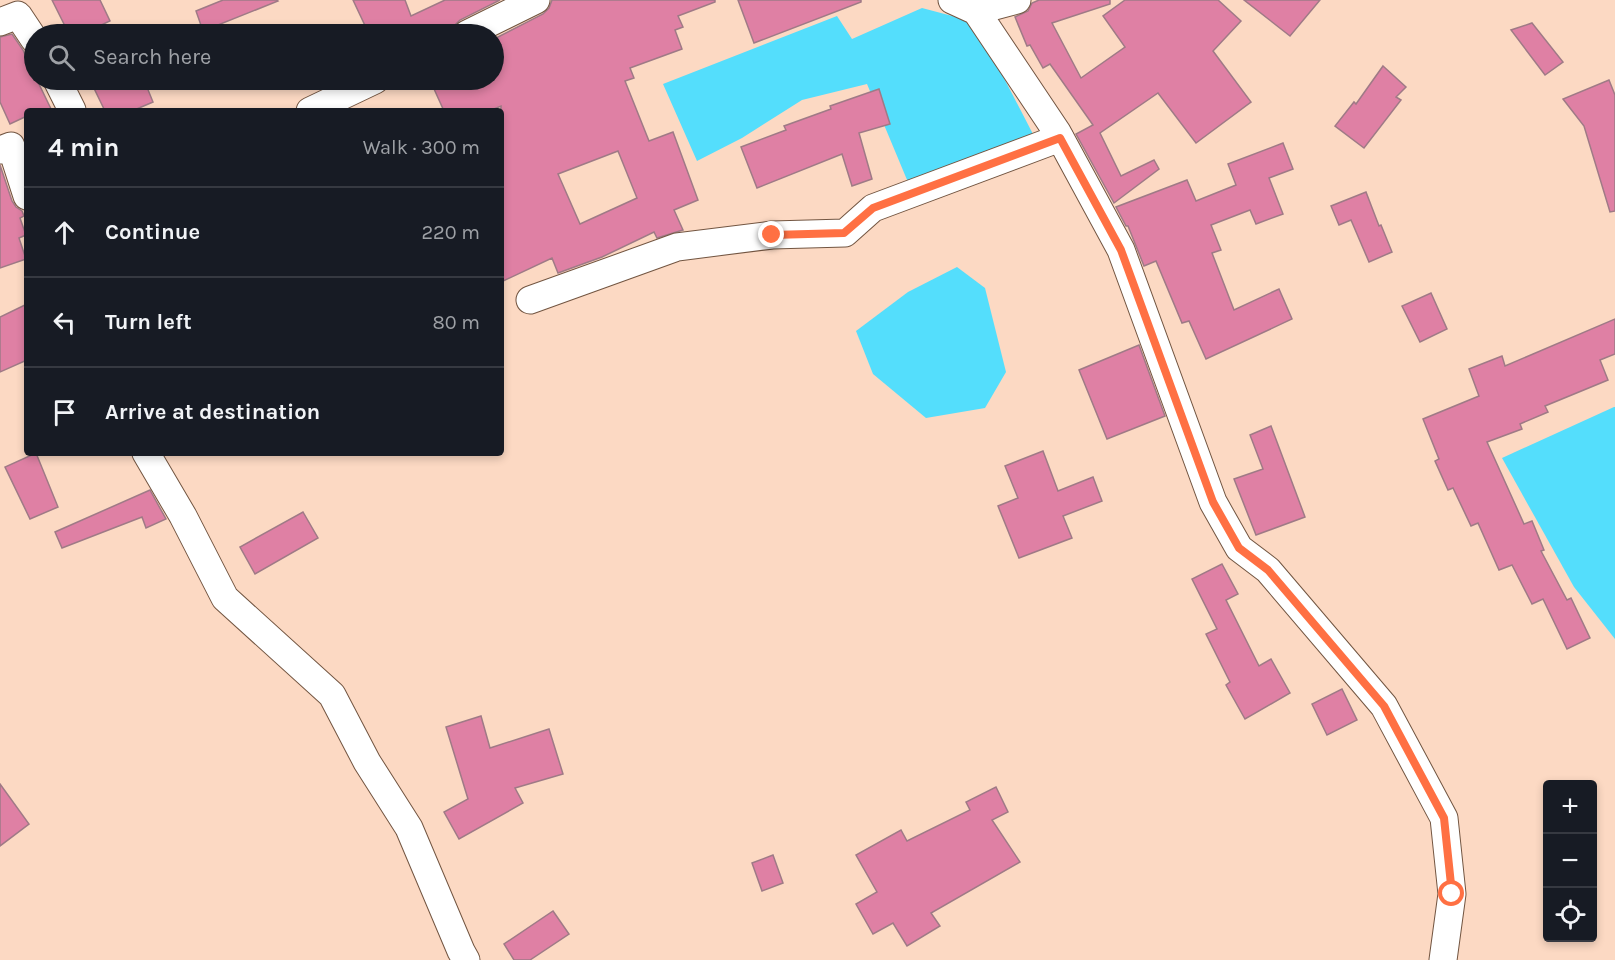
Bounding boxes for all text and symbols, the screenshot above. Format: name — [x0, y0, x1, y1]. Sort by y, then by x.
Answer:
search box — [24, 24, 504, 90]
icon: search — [45, 41, 78, 74]
text: Search here — [93, 44, 211, 70]
text: 4 min — [48, 132, 119, 163]
text: Walk · 300 m — [363, 136, 480, 159]
icon: ahead — [48, 216, 81, 249]
text: Continue — [105, 219, 200, 245]
text: 220 m — [421, 221, 480, 244]
route end — [758, 221, 784, 247]
icon: left — [48, 306, 81, 339]
text: Turn left — [105, 309, 192, 335]
text: 80 m — [432, 311, 480, 334]
icon: arrive — [48, 396, 81, 429]
text: Arrive at destination — [105, 399, 320, 425]
map controls — [1543, 780, 1597, 942]
button: + — [1543, 780, 1597, 834]
button: − — [1543, 834, 1597, 888]
route start — [1438, 880, 1464, 906]
button: locate — [1543, 888, 1597, 942]

